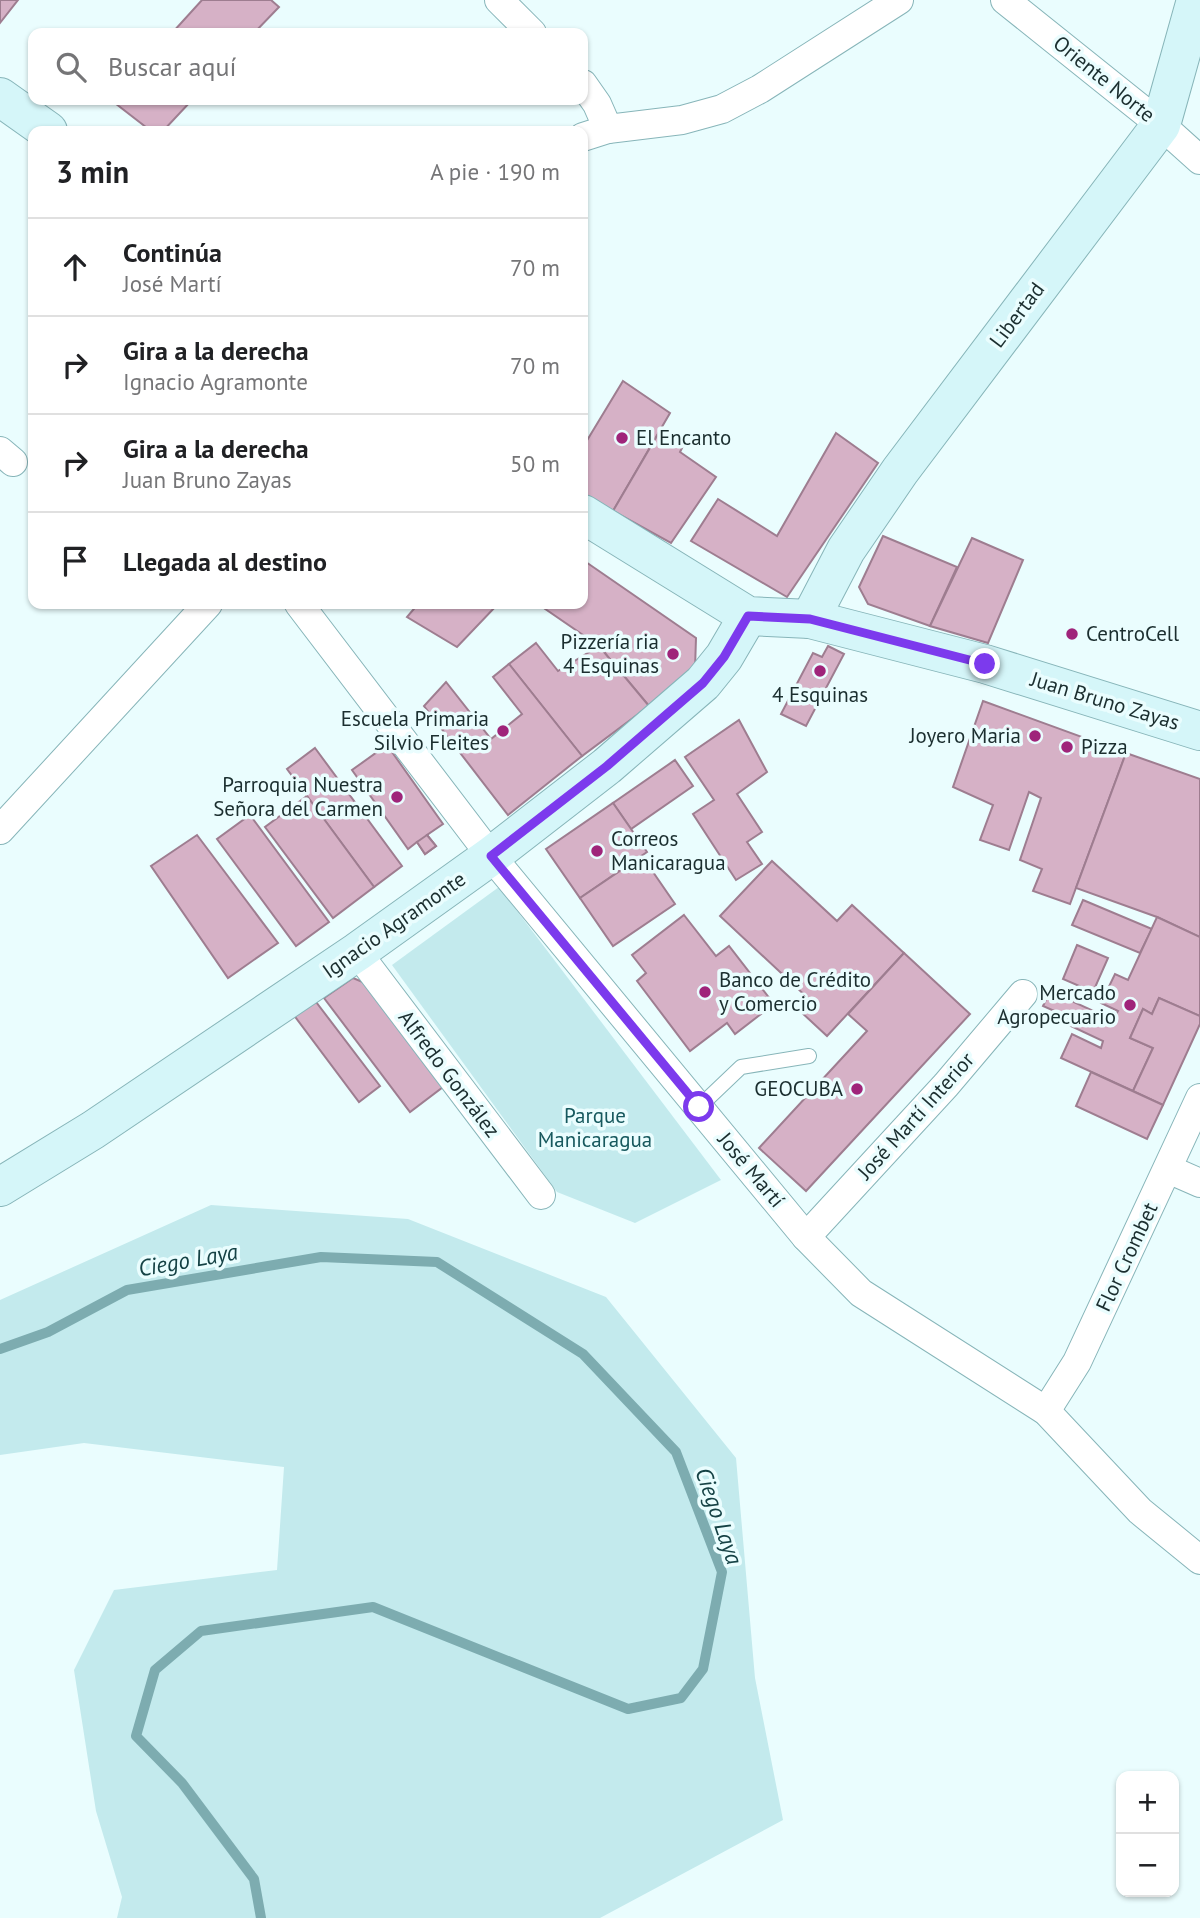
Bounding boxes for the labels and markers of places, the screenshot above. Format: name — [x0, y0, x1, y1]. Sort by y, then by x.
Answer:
place label: El Encanto — [636, 424, 731, 451]
marker: El Encanto — [614, 430, 630, 446]
place label: CentroCell — [1086, 620, 1179, 647]
marker: CentroCell — [1064, 626, 1080, 642]
place label: Pizzería ria 4 Esquinas — [561, 628, 659, 679]
marker: Pizzería ria 4 Esquinas — [665, 646, 681, 662]
marker: 4 Esquinas — [812, 663, 828, 679]
place label: 4 Esquinas — [772, 681, 868, 708]
place label: Escuela Primaria Silvio Fleites — [341, 705, 489, 756]
place label: Joyero Maria — [908, 722, 1021, 749]
marker: Escuela Primaria Silvio Fleites — [495, 723, 511, 739]
marker: Joyero Maria — [1027, 728, 1043, 744]
place label: Pizza — [1081, 733, 1128, 760]
marker: Pizza — [1059, 739, 1075, 755]
place label: Parroquia Nuestra Señora del Carmen — [213, 771, 383, 822]
marker: Parroquia Nuestra Señora del Carmen — [389, 789, 405, 805]
place label: Correos Manicaragua — [611, 825, 726, 876]
marker: Correos Manicaragua — [589, 843, 605, 859]
place label: Banco de Crédito y Comercio — [719, 966, 871, 1017]
place label: Mercado Agropecuario — [997, 979, 1116, 1030]
marker: Banco de Crédito y Comercio — [697, 984, 713, 1000]
marker: Mercado Agropecuario — [1122, 997, 1138, 1013]
place label: GEOCUBA — [754, 1075, 844, 1102]
marker: GEOCUBA — [849, 1081, 865, 1097]

